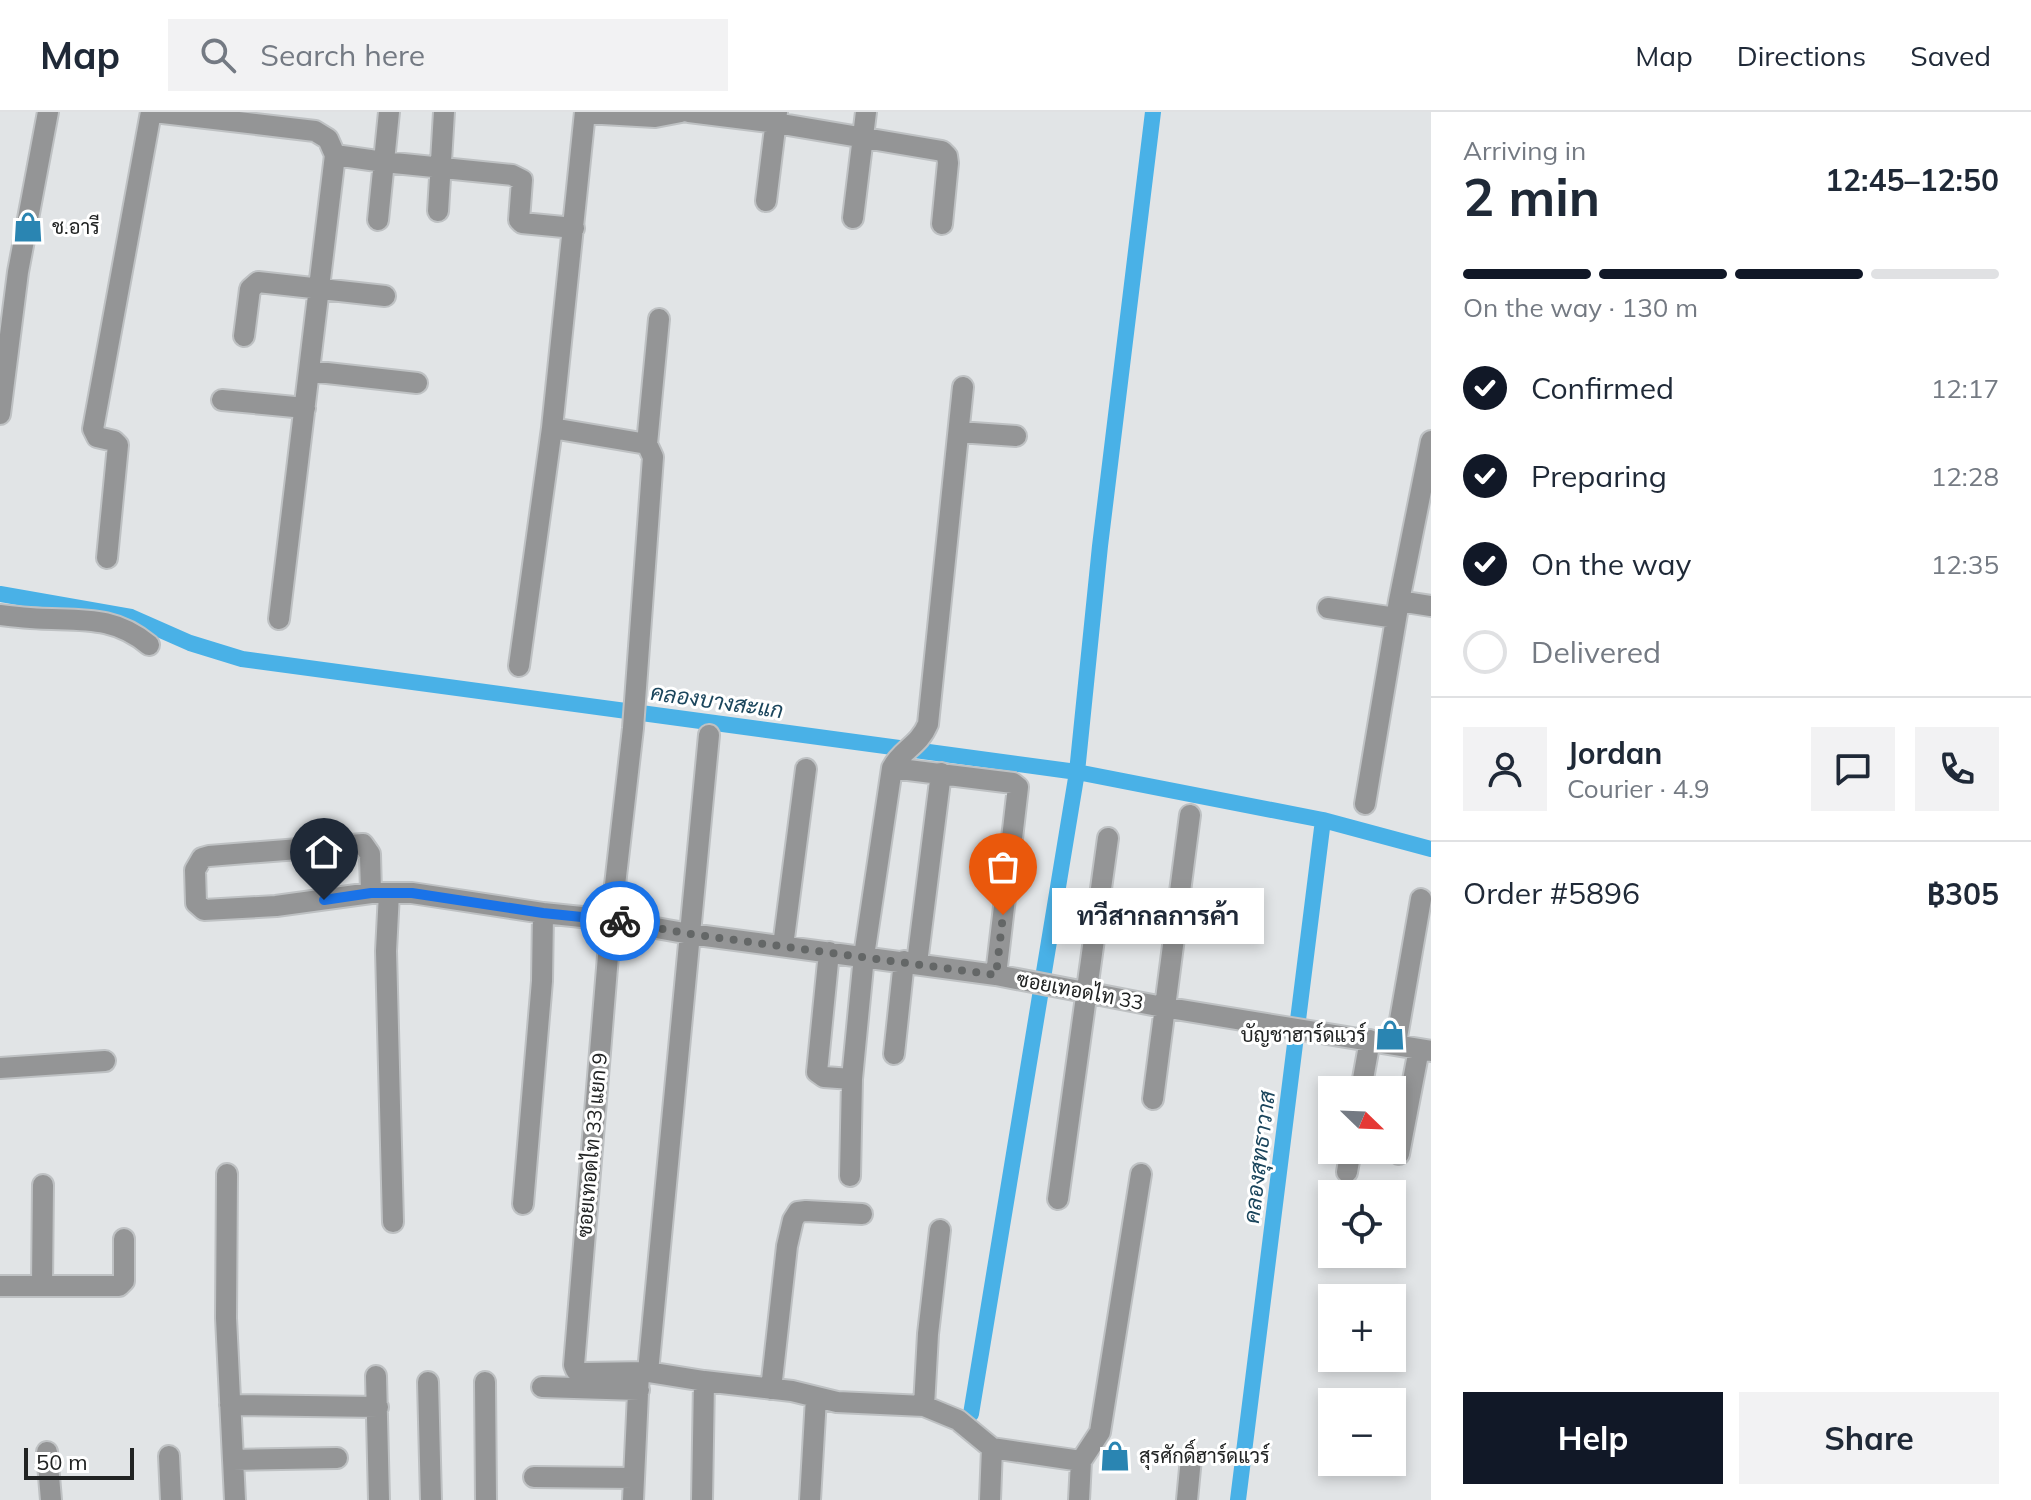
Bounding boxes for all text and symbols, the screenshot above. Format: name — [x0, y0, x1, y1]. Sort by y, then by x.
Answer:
search box — [168, 19, 728, 91]
text: Map — [40, 31, 120, 79]
icon: search — [196, 33, 240, 77]
text: Search here — [260, 36, 425, 74]
text: Map — [1635, 38, 1693, 73]
text: Directions — [1737, 38, 1866, 73]
text: Saved — [1910, 38, 1991, 73]
text: Arriving in — [1463, 134, 1586, 167]
text: 12:45–12:50 — [1825, 161, 1999, 199]
text: 2 min — [1463, 164, 1600, 229]
shop icon: ช.อารี — [11, 210, 45, 244]
place label: ช.อารี — [52, 214, 100, 239]
text: On the way · 130 m — [1463, 291, 1698, 324]
icon: check — [1463, 366, 1507, 410]
text: Confirmed — [1531, 369, 1674, 407]
text: 12:17 — [1931, 372, 1999, 405]
icon: check — [1463, 454, 1507, 498]
text: Preparing — [1531, 457, 1667, 495]
text: 12:28 — [1931, 460, 1999, 493]
icon: check — [1463, 542, 1507, 586]
text: On the way — [1531, 545, 1691, 583]
text: 12:35 — [1931, 548, 1999, 581]
text: Delivered — [1531, 633, 1661, 671]
water label: คลองบางสะแก — [649, 678, 785, 724]
button: person — [1463, 727, 1547, 811]
button: chat — [1811, 727, 1895, 811]
button: phone — [1915, 727, 1999, 811]
text: Jordan — [1567, 734, 1662, 772]
text: Courier · 4.9 — [1567, 772, 1710, 805]
pin — [290, 818, 358, 900]
icon: home — [302, 830, 346, 874]
pin — [969, 833, 1037, 915]
icon: bag — [981, 845, 1025, 889]
text: Order #5896 — [1463, 874, 1640, 912]
text: ฿305 — [1927, 875, 1999, 913]
courier — [580, 881, 660, 961]
callout: ทวีสากลการค้า — [1051, 887, 1263, 943]
icon: bike — [598, 899, 642, 943]
text: ทวีสากลการค้า — [1077, 899, 1239, 932]
street label: ซอยเทอดไท 33 — [1015, 966, 1146, 1015]
shop icon: บัญชาฮาร์ดแวร์ — [1373, 1018, 1407, 1052]
place label: บัญชาฮาร์ดแวร์ — [1241, 1021, 1366, 1047]
street label: ซอยเทอดไท 33 แยก 9 — [571, 1051, 612, 1238]
north arrow — [1318, 1076, 1406, 1164]
map controls — [1318, 1076, 1406, 1476]
water label: คลองสุทธาวาส — [1237, 1088, 1283, 1225]
button: locate — [1318, 1180, 1406, 1268]
button: + — [1318, 1284, 1406, 1372]
button: − — [1318, 1388, 1406, 1476]
button: Help — [1463, 1392, 1723, 1484]
button: Share — [1739, 1392, 1999, 1484]
place label: สุรศักดิ์ฮาร์ดแวร์ — [1139, 1438, 1270, 1470]
shop icon: สุรศักดิ์ฮาร์ดแวร์ — [1098, 1439, 1132, 1473]
scale bar — [24, 1444, 134, 1480]
text: 50 m — [36, 1448, 87, 1476]

